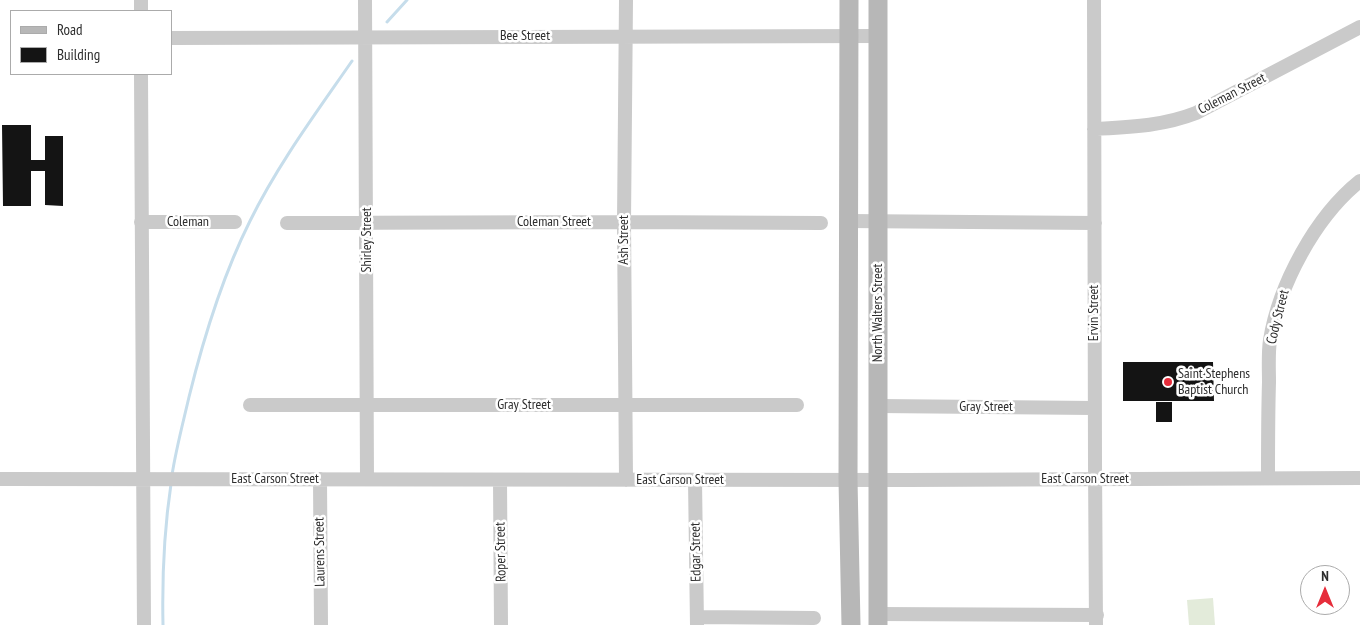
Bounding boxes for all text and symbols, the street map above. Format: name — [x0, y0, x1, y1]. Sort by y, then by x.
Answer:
legend — [10, 10, 172, 75]
text: Road — [57, 20, 83, 39]
street label: Bee Street — [500, 28, 550, 44]
text: Building — [57, 45, 100, 64]
street label: Coleman Street — [1195, 70, 1269, 118]
street label: Shirley Street — [359, 207, 375, 273]
street label: Coleman — [167, 214, 209, 230]
street label: Coleman Street — [517, 214, 591, 230]
street label: Ash Street — [616, 215, 632, 265]
street label: North Walters Street — [870, 264, 886, 362]
street label: Ervin Street — [1086, 285, 1102, 341]
street label: Cody Street — [1263, 288, 1293, 346]
place label: Saint Stephens Baptist Church — [1178, 366, 1250, 398]
marker: Saint Stephens Baptist Church — [1162, 376, 1174, 388]
street label: Gray Street — [497, 397, 551, 413]
street label: Gray Street — [959, 399, 1013, 415]
street label: East Carson Street — [231, 471, 319, 487]
street label: East Carson Street — [1041, 471, 1129, 487]
street label: East Carson Street — [636, 472, 724, 488]
street label: Laurens Street — [311, 517, 329, 587]
street label: Roper Street — [492, 522, 510, 582]
street label: Edgar Street — [687, 522, 705, 582]
north arrow — [1300, 565, 1350, 615]
text: N — [1321, 567, 1329, 585]

